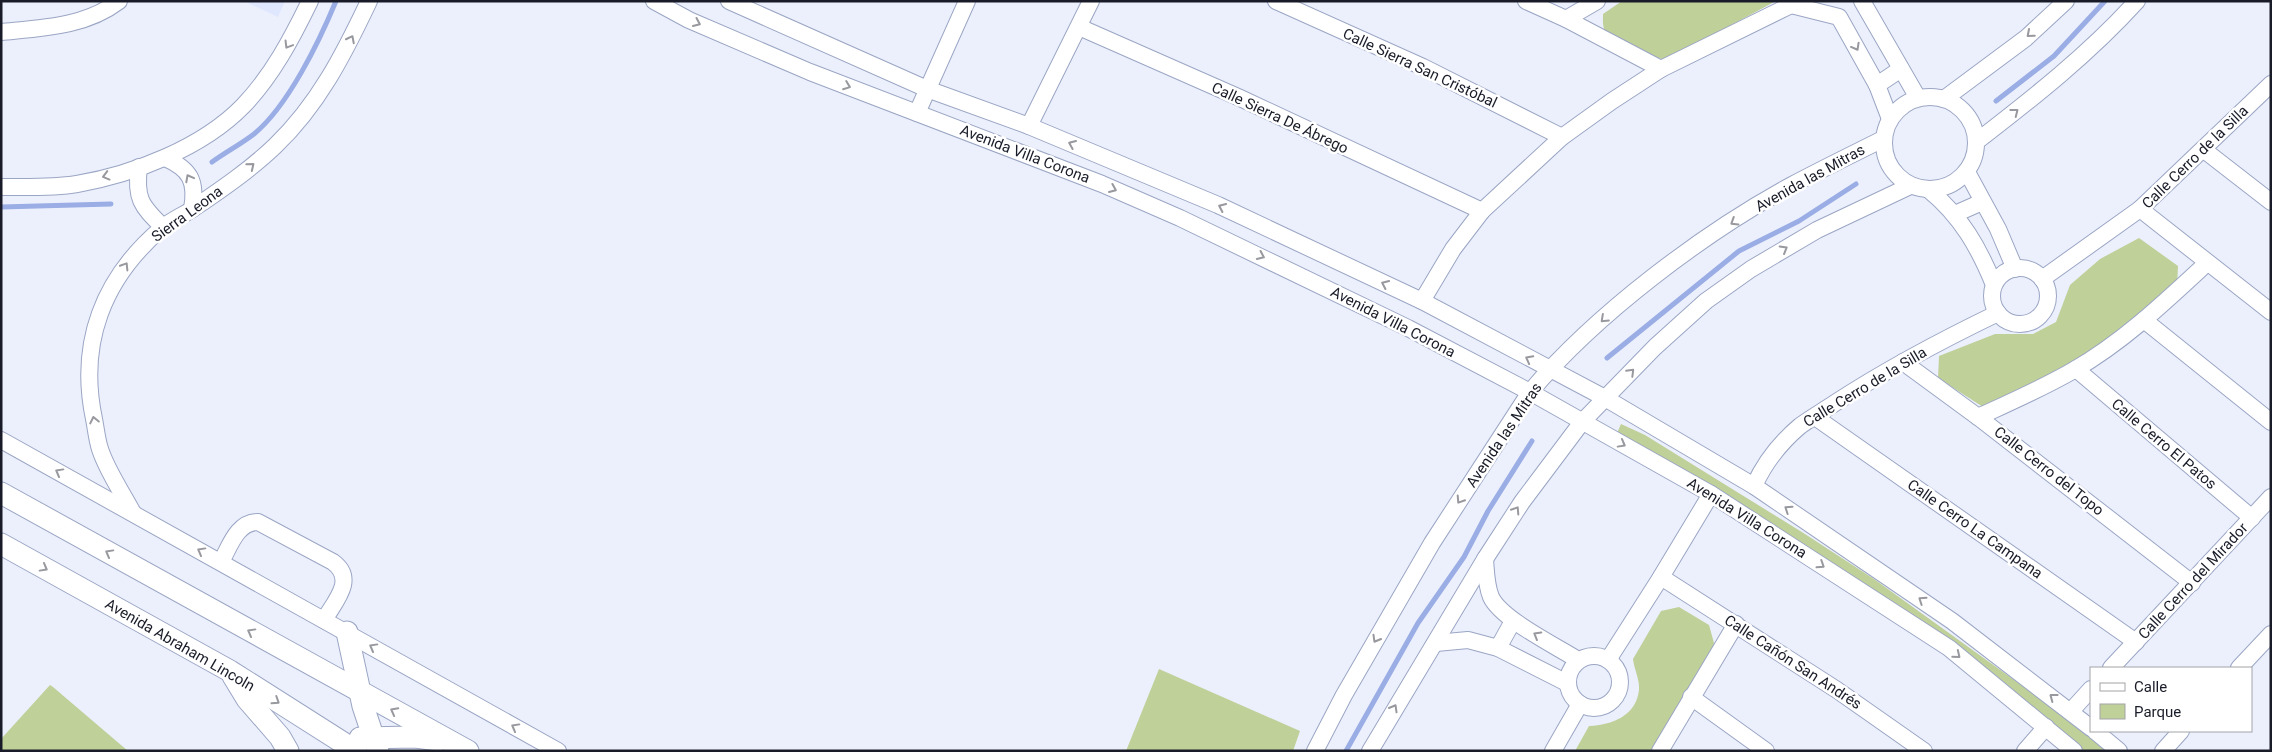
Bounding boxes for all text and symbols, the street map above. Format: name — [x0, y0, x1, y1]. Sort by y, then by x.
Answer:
one-way arrow — [692, 17, 701, 28]
street label: Calle Sierra San Cristóbal — [1340, 24, 1500, 112]
one-way arrow — [2026, 28, 2035, 37]
one-way arrow — [345, 36, 355, 45]
one-way arrow — [284, 39, 294, 48]
one-way arrow — [1849, 42, 1859, 51]
street label: Calle Sierra De Ábrego — [1209, 78, 1351, 158]
one-way arrow — [842, 80, 851, 90]
street label: Calle Cerro de la Silla — [2138, 102, 2252, 212]
one-way arrow — [2009, 110, 2018, 118]
street label: Avenida Villa Corona — [958, 121, 1092, 187]
one-way arrow — [1069, 139, 1077, 149]
street label: Avenida las Mitras — [1752, 140, 1868, 216]
one-way arrow — [245, 163, 254, 171]
one-way arrow — [102, 171, 110, 181]
one-way arrow — [185, 174, 195, 183]
street label: Sierra Leona — [148, 182, 226, 246]
one-way arrow — [1108, 182, 1117, 193]
one-way arrow — [1218, 203, 1227, 214]
one-way arrow — [1730, 215, 1739, 225]
one-way arrow — [1779, 245, 1788, 255]
one-way arrow — [1256, 249, 1265, 260]
one-way arrow — [118, 263, 128, 272]
one-way arrow — [1381, 279, 1390, 290]
street label: Avenida Villa Corona — [1328, 283, 1458, 361]
one-way arrow — [1600, 313, 1609, 322]
street label: Calle Cerro de la Silla — [1800, 343, 1930, 431]
one-way arrow — [1526, 355, 1535, 365]
one-way arrow — [1625, 369, 1634, 378]
street label: Avenida las Mitras — [1462, 379, 1546, 491]
street label: Calle Cerro El Patos — [2108, 395, 2220, 493]
one-way arrow — [89, 416, 100, 425]
street label: Calle Cerro del Topo — [1991, 423, 2107, 519]
one-way arrow — [1616, 437, 1625, 447]
one-way arrow — [55, 468, 64, 478]
street label: Avenida Villa Corona — [1684, 474, 1810, 562]
street label: Calle Cerro La Campana — [1904, 475, 2046, 583]
one-way arrow — [1457, 494, 1466, 504]
one-way arrow — [1784, 506, 1793, 515]
one-way arrow — [1510, 507, 1520, 516]
street label: Calle Cerro del Mirador — [2134, 519, 2252, 643]
one-way arrow — [197, 547, 206, 557]
one-way arrow — [106, 549, 115, 559]
one-way arrow — [1816, 559, 1825, 569]
one-way arrow — [39, 561, 48, 571]
street label: Avenida Abraham Lincoln — [102, 595, 258, 695]
one-way arrow — [1918, 597, 1928, 606]
street label: Calle Cañón San Andrés — [1721, 611, 1865, 713]
one-way arrow — [248, 628, 257, 638]
one-way arrow — [1533, 631, 1542, 641]
one-way arrow — [1373, 634, 1383, 643]
one-way arrow — [370, 644, 379, 654]
one-way arrow — [1951, 649, 1960, 657]
legend — [2090, 667, 2252, 732]
text: Calle — [2134, 678, 2167, 696]
one-way arrow — [270, 694, 279, 704]
one-way arrow — [2049, 694, 2058, 703]
text: Parque — [2134, 703, 2181, 721]
one-way arrow — [1388, 705, 1398, 714]
one-way arrow — [390, 707, 399, 717]
one-way arrow — [511, 723, 520, 733]

